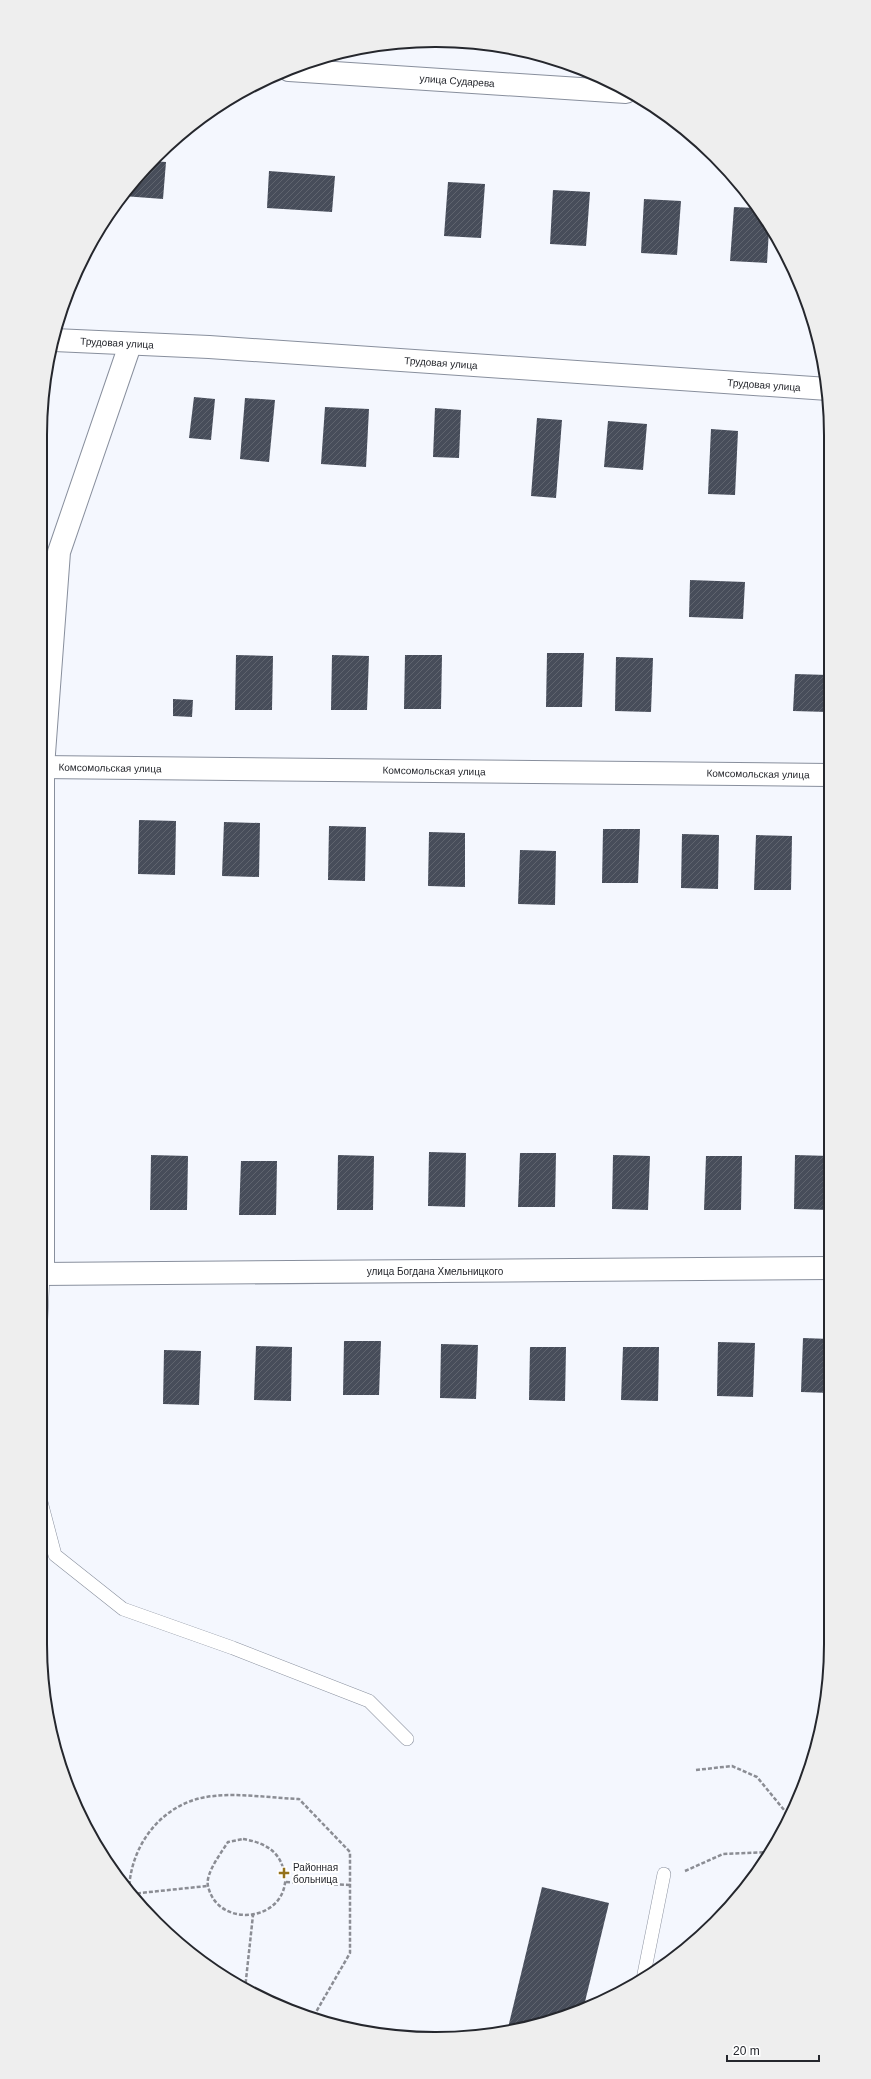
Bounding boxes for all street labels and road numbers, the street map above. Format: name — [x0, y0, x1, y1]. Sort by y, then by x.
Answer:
street label: улица Сударева — [419, 73, 495, 89]
street label: Трудовая улица — [80, 336, 154, 350]
street label: Трудовая улица — [404, 355, 478, 371]
street label: Трудовая улица — [727, 377, 801, 393]
street label: Комсомольская улица — [58, 762, 162, 774]
street label: Комсомольская улица — [382, 765, 486, 777]
street label: Комсомольская улица — [706, 768, 810, 780]
street label: улица Богдана Хмельницкого — [367, 1266, 504, 1277]

